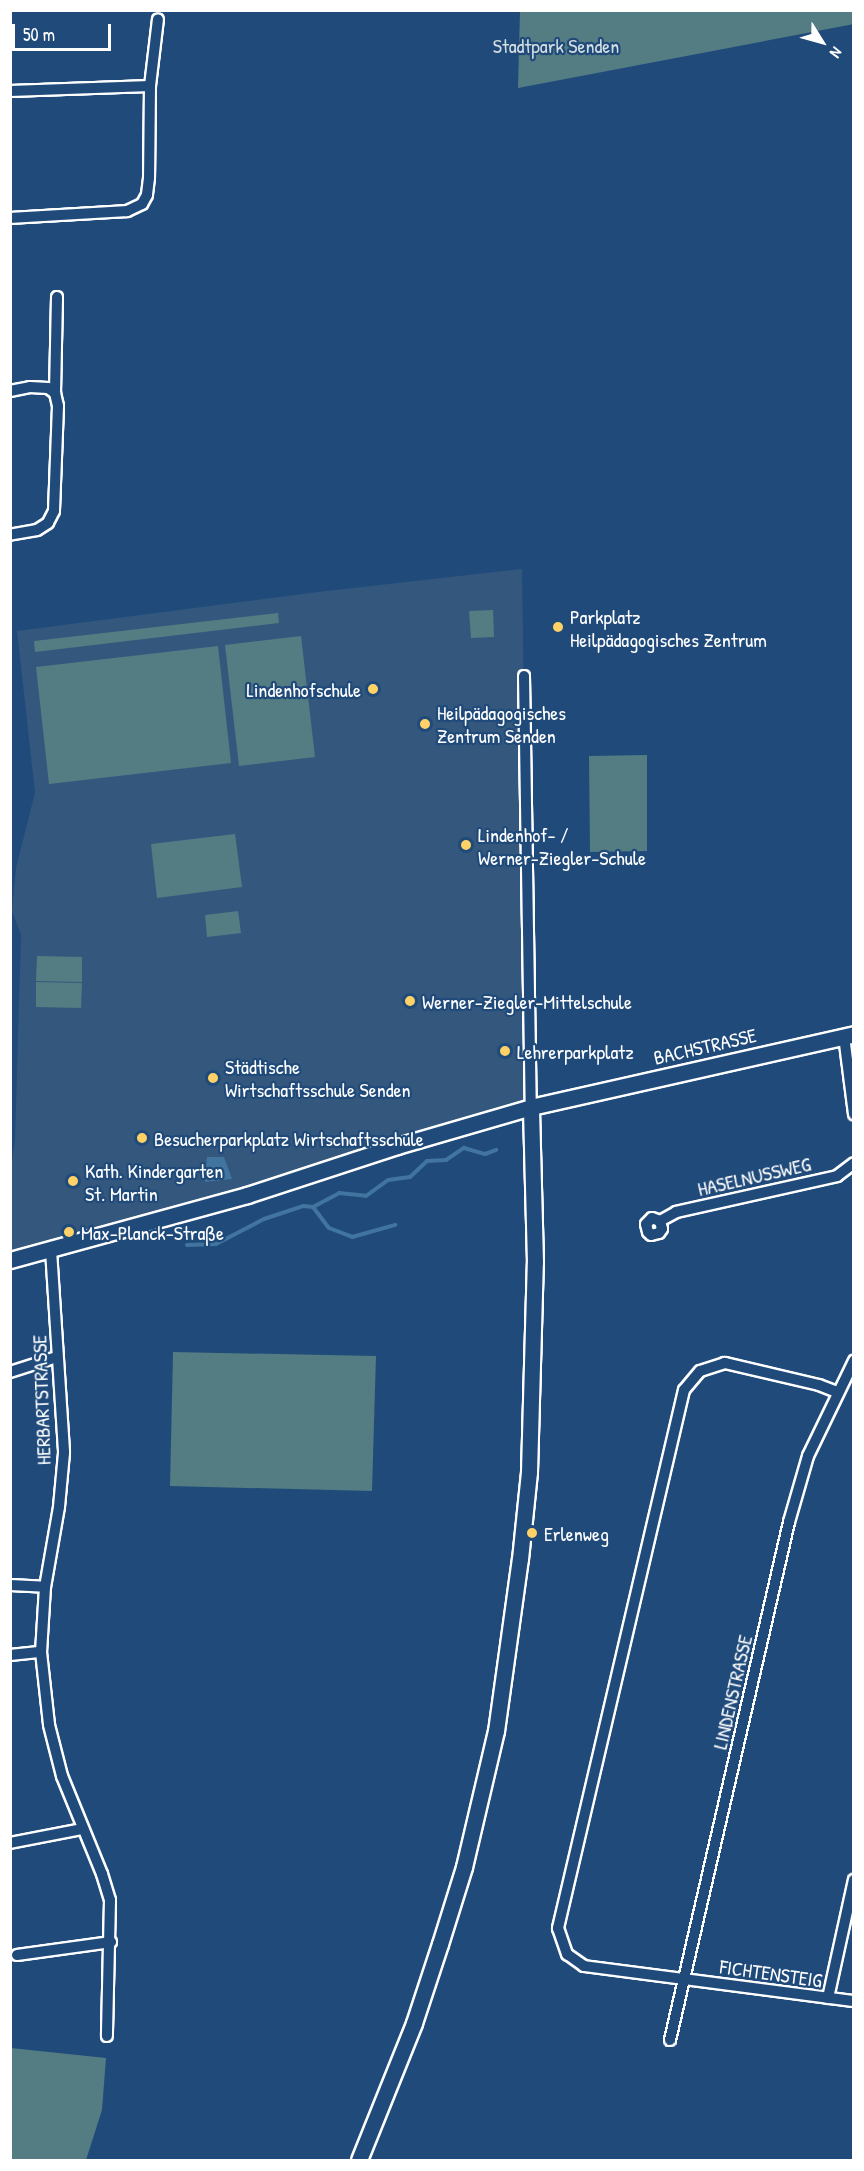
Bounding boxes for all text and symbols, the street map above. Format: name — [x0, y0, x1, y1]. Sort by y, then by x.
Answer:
scale bar — [15, 12, 114, 50]
north arrow — [792, 12, 852, 72]
text: 50 m — [23, 22, 55, 47]
park label: Stadtpark Senden — [493, 33, 619, 57]
text: N — [825, 43, 848, 63]
place label: Parkplatz Heilpädagogisches Zentrum — [570, 604, 767, 651]
marker: Parkplatz Heilpädagogisches Zentrum — [551, 620, 565, 634]
place label: Lindenhofschule — [246, 677, 361, 701]
marker: Lindenhofschule — [366, 682, 380, 696]
place label: Heilpädagogisches Zentrum Senden — [437, 700, 566, 747]
marker: Heilpädagogisches Zentrum Senden — [418, 717, 432, 731]
place label: Lindenhof- / Werner-Ziegler-Schule — [478, 822, 646, 869]
marker: Lindenhof- / Werner-Ziegler-Schule — [459, 838, 473, 852]
place label: Werner-Ziegler-Mittelschule — [422, 989, 632, 1013]
marker: Werner-Ziegler-Mittelschule — [403, 994, 417, 1008]
street label: BACHSTRASSE — [651, 1023, 759, 1069]
place label: Lehrerparkplatz — [517, 1039, 634, 1063]
marker: Lehrerparkplatz — [498, 1044, 512, 1058]
place label: Städtische Wirtschaftsschule Senden — [225, 1054, 411, 1101]
marker: Städtische Wirtschaftsschule Senden — [206, 1071, 220, 1085]
place label: Besucherparkplatz Wirtschaftsschule — [154, 1126, 424, 1150]
marker: Besucherparkplatz Wirtschaftsschule — [135, 1131, 149, 1145]
street label: HASELNUSSWEG — [695, 1151, 813, 1201]
place label: Kath. Kindergarten St. Martin — [85, 1158, 223, 1205]
marker: Kath. Kindergarten St. Martin — [66, 1174, 80, 1188]
place label: Max-Planck-Straße — [81, 1220, 224, 1244]
marker: Max-Planck-Straße — [62, 1225, 76, 1239]
street label: HERBARTSTRASSE — [27, 1335, 55, 1465]
place label: Erlenweg — [544, 1521, 609, 1545]
marker: Erlenweg — [525, 1526, 539, 1540]
street label: LINDENSTRASSE — [707, 1633, 757, 1751]
street label: FICHTENSTEIG — [718, 1954, 824, 1992]

